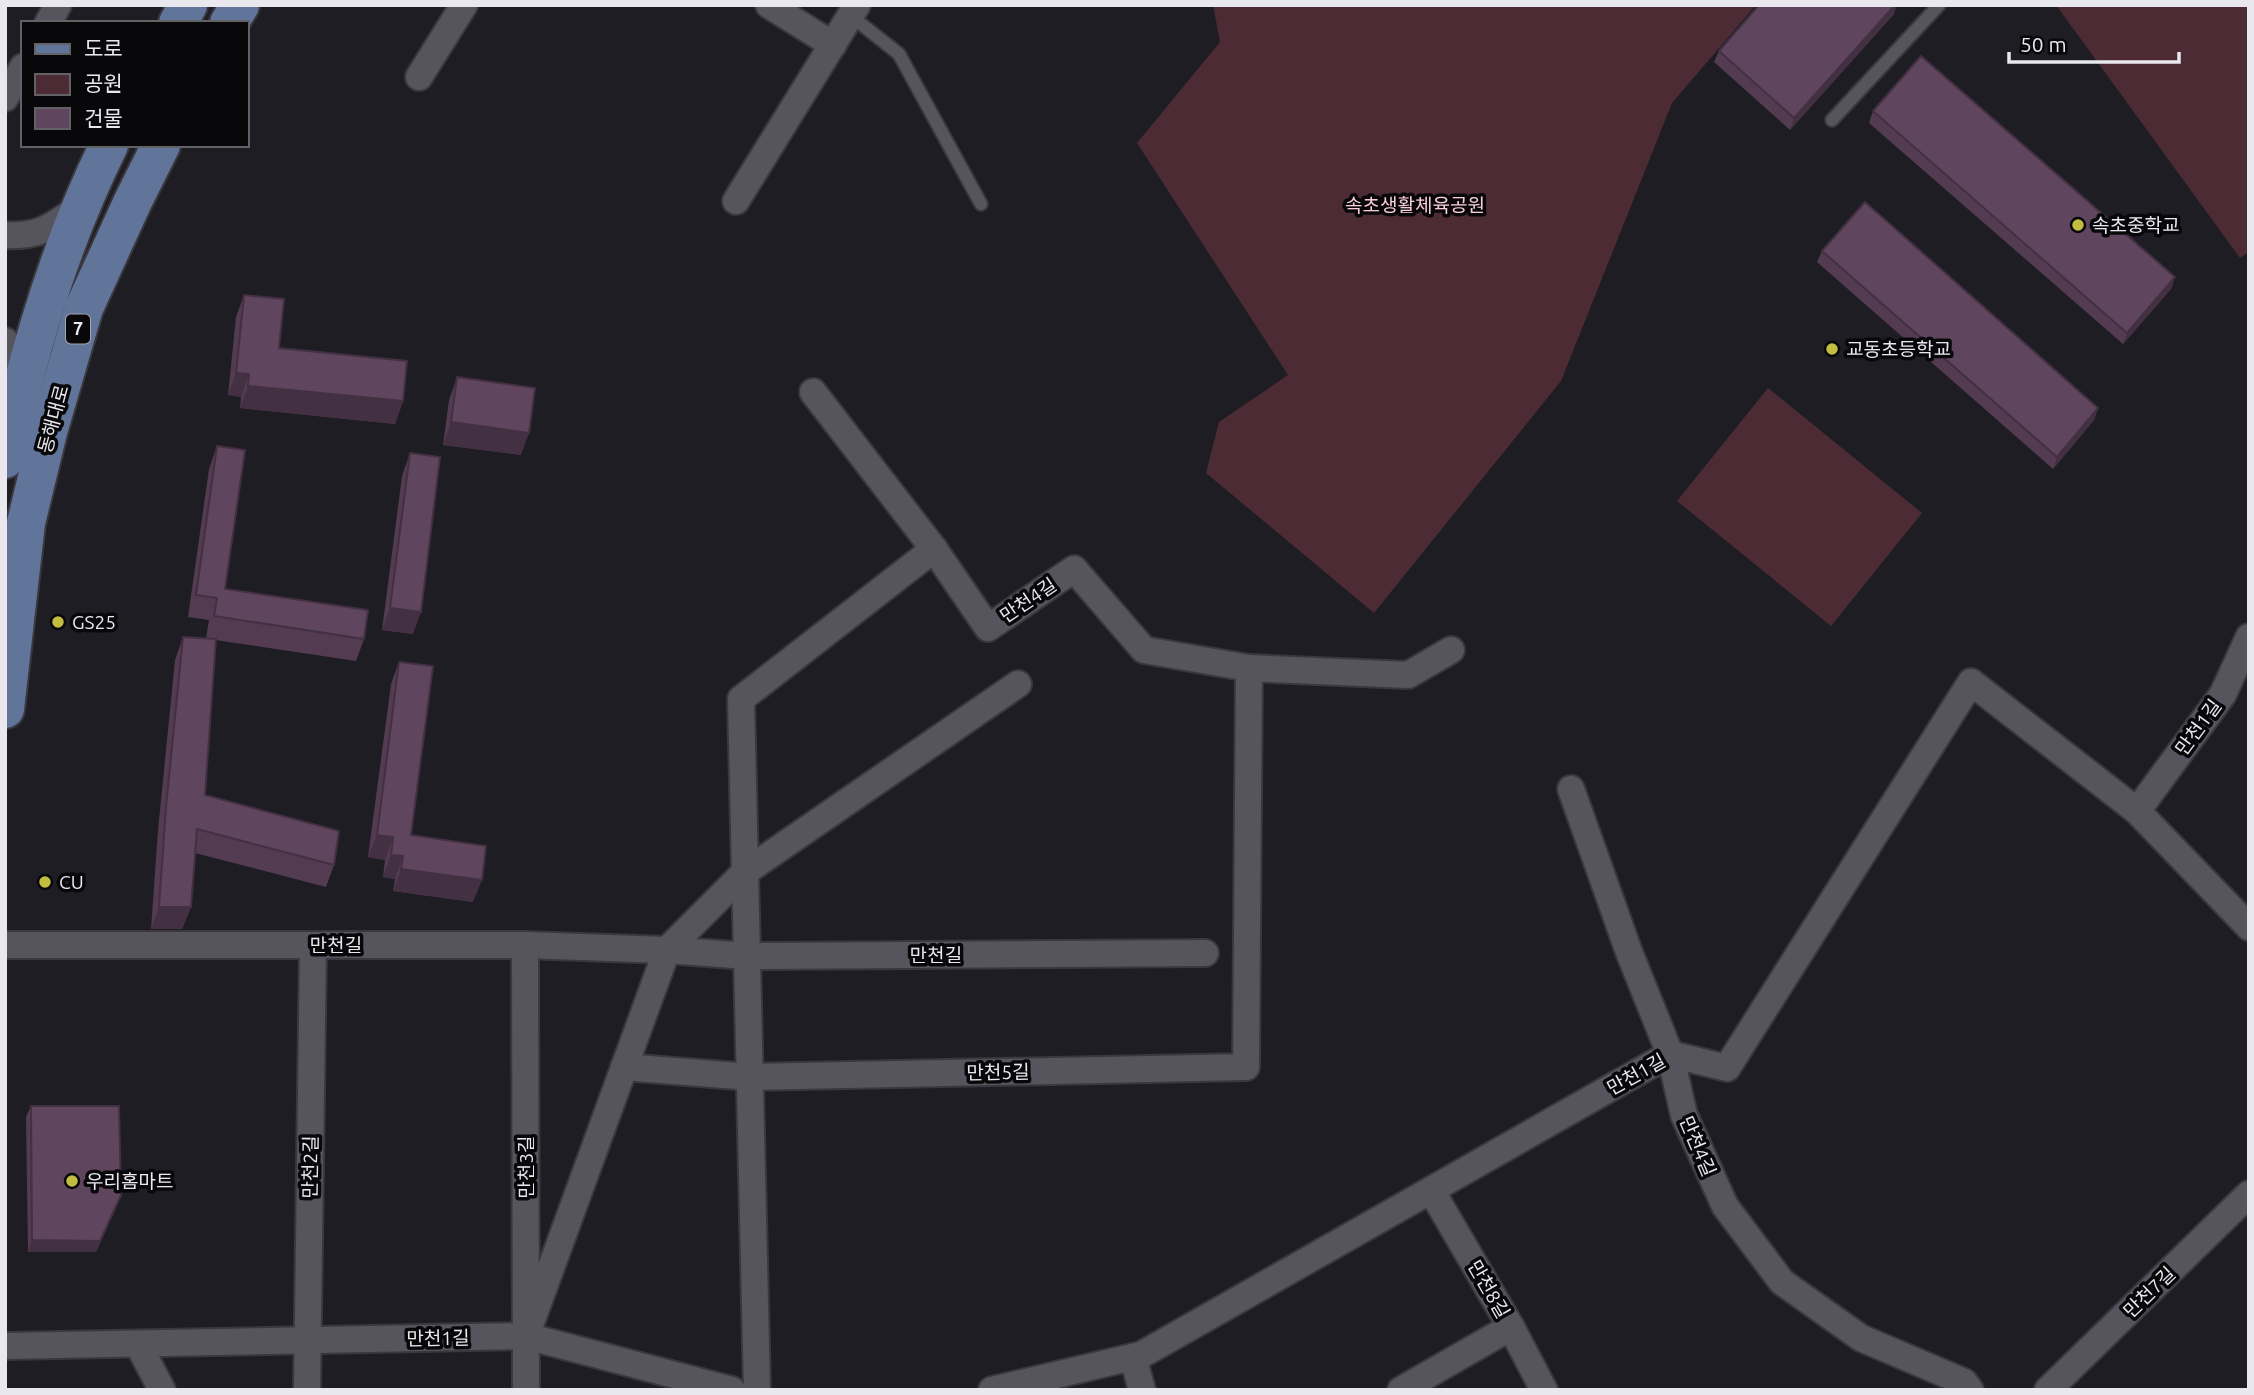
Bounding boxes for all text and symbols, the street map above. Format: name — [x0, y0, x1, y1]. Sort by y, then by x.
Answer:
legend — [21, 21, 248, 147]
scale bar — [2009, 21, 2179, 65]
text: 50 m — [2020, 32, 2067, 56]
text: 도로 — [84, 36, 123, 60]
text: 공원 — [84, 71, 123, 95]
text: 건물 — [84, 106, 123, 130]
park label: 속초생활체육공원 — [1345, 194, 1485, 216]
place label: 속초중학교 — [2092, 214, 2179, 236]
marker: 속초중학교 — [2070, 217, 2086, 233]
road number: 7 — [66, 314, 90, 344]
place label: 교동초등학교 — [1846, 338, 1951, 360]
marker: 교동초등학교 — [1824, 341, 1840, 357]
street label: 동해대로 — [33, 382, 73, 456]
street label: 만천4길 — [996, 573, 1060, 627]
place label: GS25 — [72, 611, 116, 633]
marker: GS25 — [50, 614, 66, 630]
street label: 만천1길 — [2171, 695, 2225, 759]
place label: CU — [59, 871, 84, 893]
marker: CU — [37, 874, 53, 890]
street label: 만천길 — [310, 934, 362, 956]
street label: 만천길 — [910, 944, 962, 966]
street label: 만천1길 — [1603, 1049, 1669, 1099]
street label: 만천5길 — [966, 1060, 1030, 1084]
street label: 만천4길 — [1676, 1113, 1720, 1179]
street label: 만천2길 — [298, 1135, 322, 1199]
street label: 만천3길 — [515, 1135, 537, 1199]
place label: 우리홈마트 — [86, 1170, 173, 1192]
marker: 우리홈마트 — [64, 1173, 80, 1189]
street label: 만천8길 — [1464, 1256, 1514, 1322]
street label: 만천7길 — [2119, 1262, 2179, 1322]
street label: 만천1길 — [406, 1326, 470, 1350]

